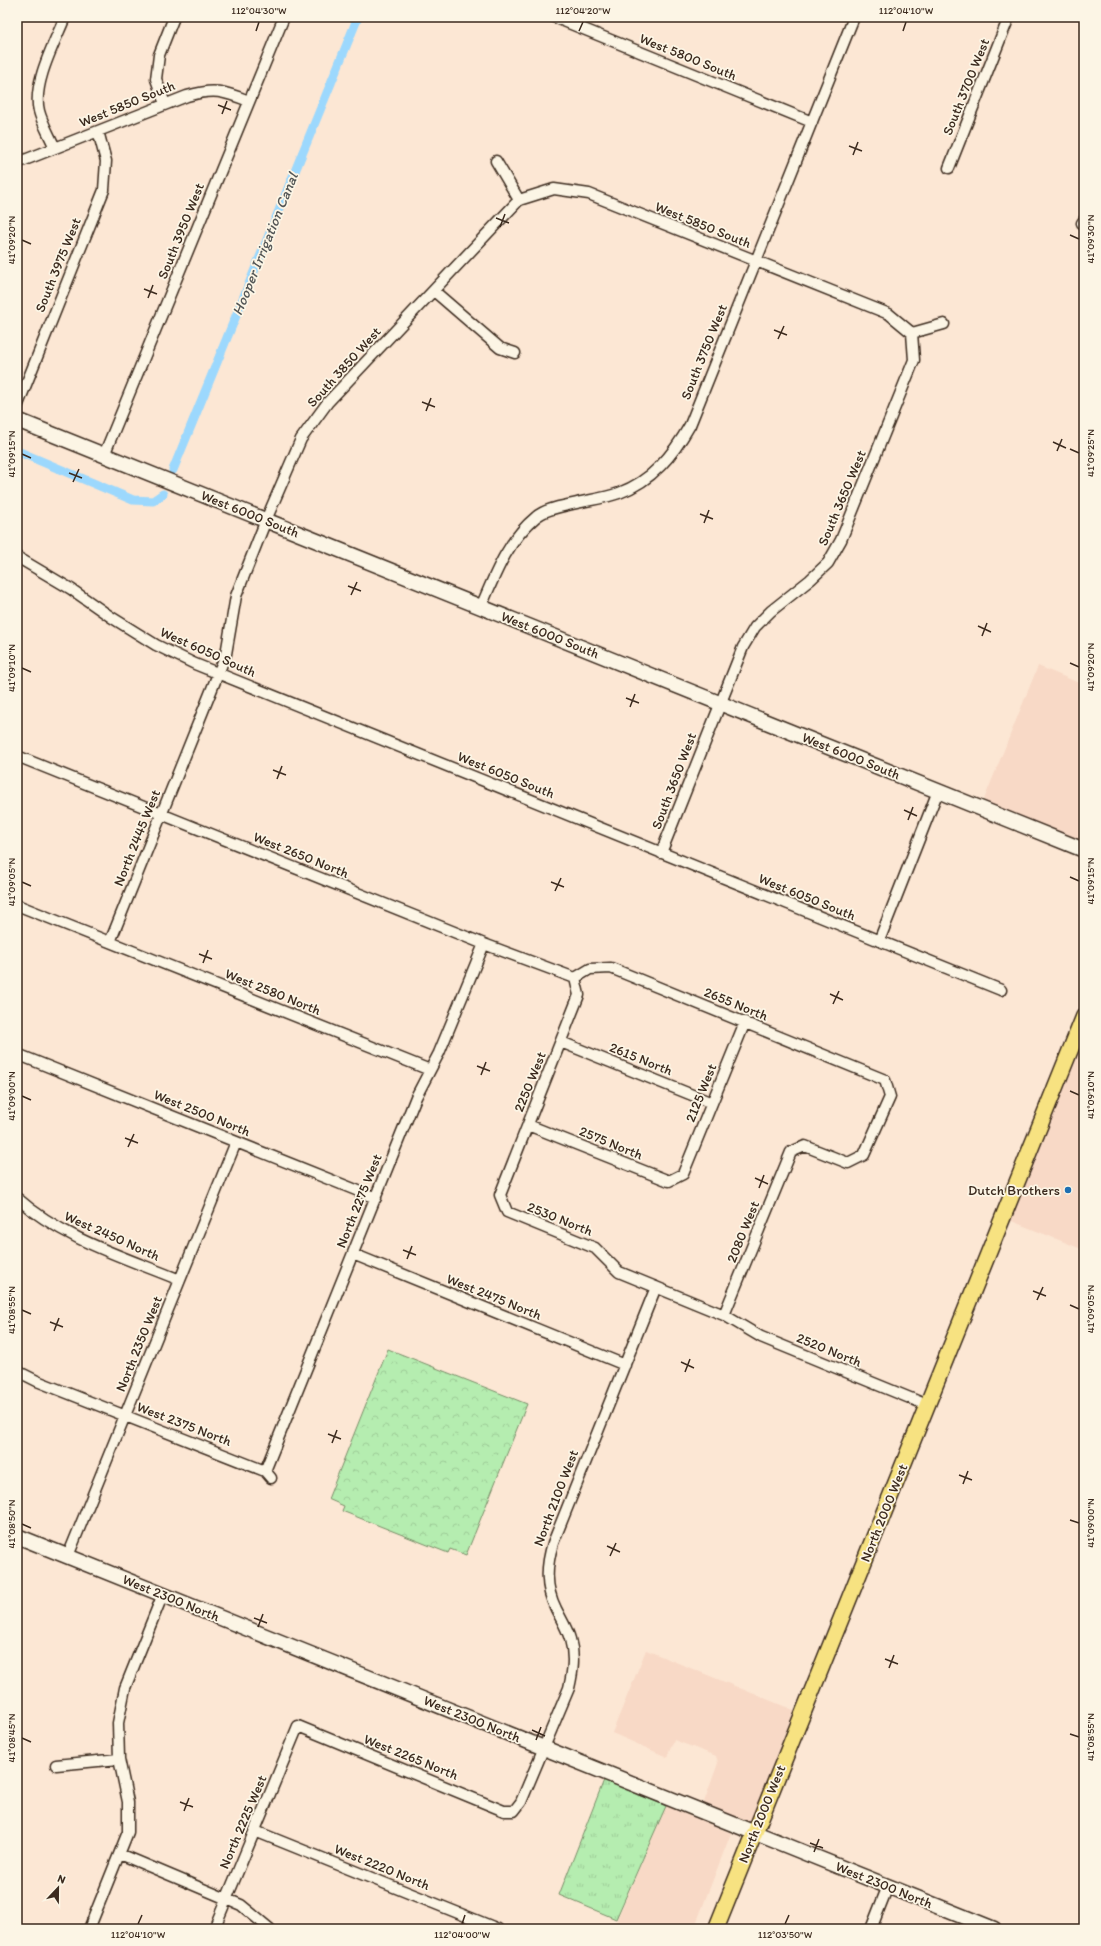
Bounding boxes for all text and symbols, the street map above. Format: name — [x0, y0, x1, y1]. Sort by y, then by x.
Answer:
text: 112°04'30"W — [231, 4, 287, 17]
text: 112°04'20"W — [555, 4, 611, 17]
text: 112°04'10"W — [879, 4, 934, 17]
street label: West 5800 South — [637, 30, 739, 84]
street label: South 3700 West — [939, 36, 993, 138]
street label: West 5850 South — [77, 77, 177, 131]
water label: Hooper Irrigation Canal — [228, 168, 303, 318]
street label: South 3950 West — [154, 181, 208, 281]
street label: West 5850 South — [653, 198, 753, 252]
text: 41°09'30"N — [1084, 214, 1097, 263]
text: 41°09'20"N — [5, 215, 18, 264]
street label: South 3975 West — [31, 215, 85, 315]
street label: South 3750 West — [677, 302, 731, 402]
street label: South 3850 West — [303, 323, 385, 411]
text: 41°09'25"N — [1084, 429, 1097, 477]
text: 41°09'15"N — [5, 430, 18, 478]
street label: South 3650 West — [814, 448, 870, 548]
street label: West 6000 South — [198, 487, 302, 541]
street label: West 6000 South — [498, 608, 602, 662]
street label: West 6050 South — [157, 623, 259, 681]
text: 41°09'20"N — [1084, 642, 1097, 691]
text: 41°09'10"N — [5, 644, 18, 692]
street label: West 6000 South — [799, 729, 903, 783]
street label: South 3650 West — [648, 730, 700, 832]
street label: West 6050 South — [455, 748, 557, 802]
street label: North 2445 West — [110, 787, 164, 889]
street label: West 2650 North — [251, 828, 352, 882]
text: 41°09'05"N — [5, 857, 18, 906]
text: 41°09'15"N — [1084, 857, 1097, 905]
street label: West 6050 South — [756, 870, 858, 924]
street label: West 2580 North — [223, 965, 324, 1019]
street label: 2655 North — [702, 983, 771, 1025]
street label: 2615 North — [607, 1039, 676, 1080]
street label: 2250 West — [510, 1049, 550, 1115]
street label: 2125 West — [682, 1061, 720, 1125]
text: 41°09'00"N — [5, 1071, 18, 1121]
text: 41°09'10"N — [1084, 1071, 1097, 1119]
street label: West 2500 North — [151, 1086, 253, 1140]
street label: 2575 North — [577, 1123, 646, 1164]
street label: North 2275 West — [332, 1152, 386, 1250]
place label: Dutch Brothers — [968, 1182, 1060, 1199]
marker: Dutch Brothers — [1063, 1185, 1073, 1195]
street label: 2530 North — [525, 1198, 596, 1240]
street label: 2080 West — [723, 1199, 763, 1265]
street label: West 2450 North — [62, 1207, 163, 1265]
street label: West 2475 North — [444, 1270, 544, 1324]
text: 41°09'05"N — [1084, 1284, 1097, 1333]
text: 41°08'55"N — [5, 1286, 18, 1334]
street label: North 2350 West — [112, 1294, 166, 1394]
street label: 2520 North — [794, 1329, 865, 1371]
street label: West 2375 North — [134, 1398, 234, 1450]
street label: North 2100 West — [530, 1447, 582, 1549]
street label: North 2000 West — [857, 1462, 911, 1564]
text: 41°09'00"N — [1084, 1498, 1097, 1548]
text: 41°08'50"N — [5, 1499, 18, 1548]
street label: West 2300 North — [120, 1571, 222, 1625]
street label: West 2300 North — [421, 1692, 523, 1746]
text: 41°08'45"N — [5, 1713, 18, 1762]
text: 41°08'55"N — [1084, 1713, 1097, 1761]
street label: West 2265 North — [361, 1730, 461, 1784]
street label: North 2000 West — [735, 1763, 789, 1865]
street label: North 2225 West — [216, 1773, 270, 1871]
street label: West 2220 North — [332, 1840, 433, 1894]
street label: West 2300 North — [833, 1858, 935, 1912]
north arrow — [38, 1868, 78, 1908]
text: N — [56, 1872, 67, 1887]
text: 112°04'10"W — [111, 1928, 166, 1941]
text: 112°04'00"W — [434, 1928, 490, 1941]
text: 112°03'50"W — [758, 1928, 813, 1941]

